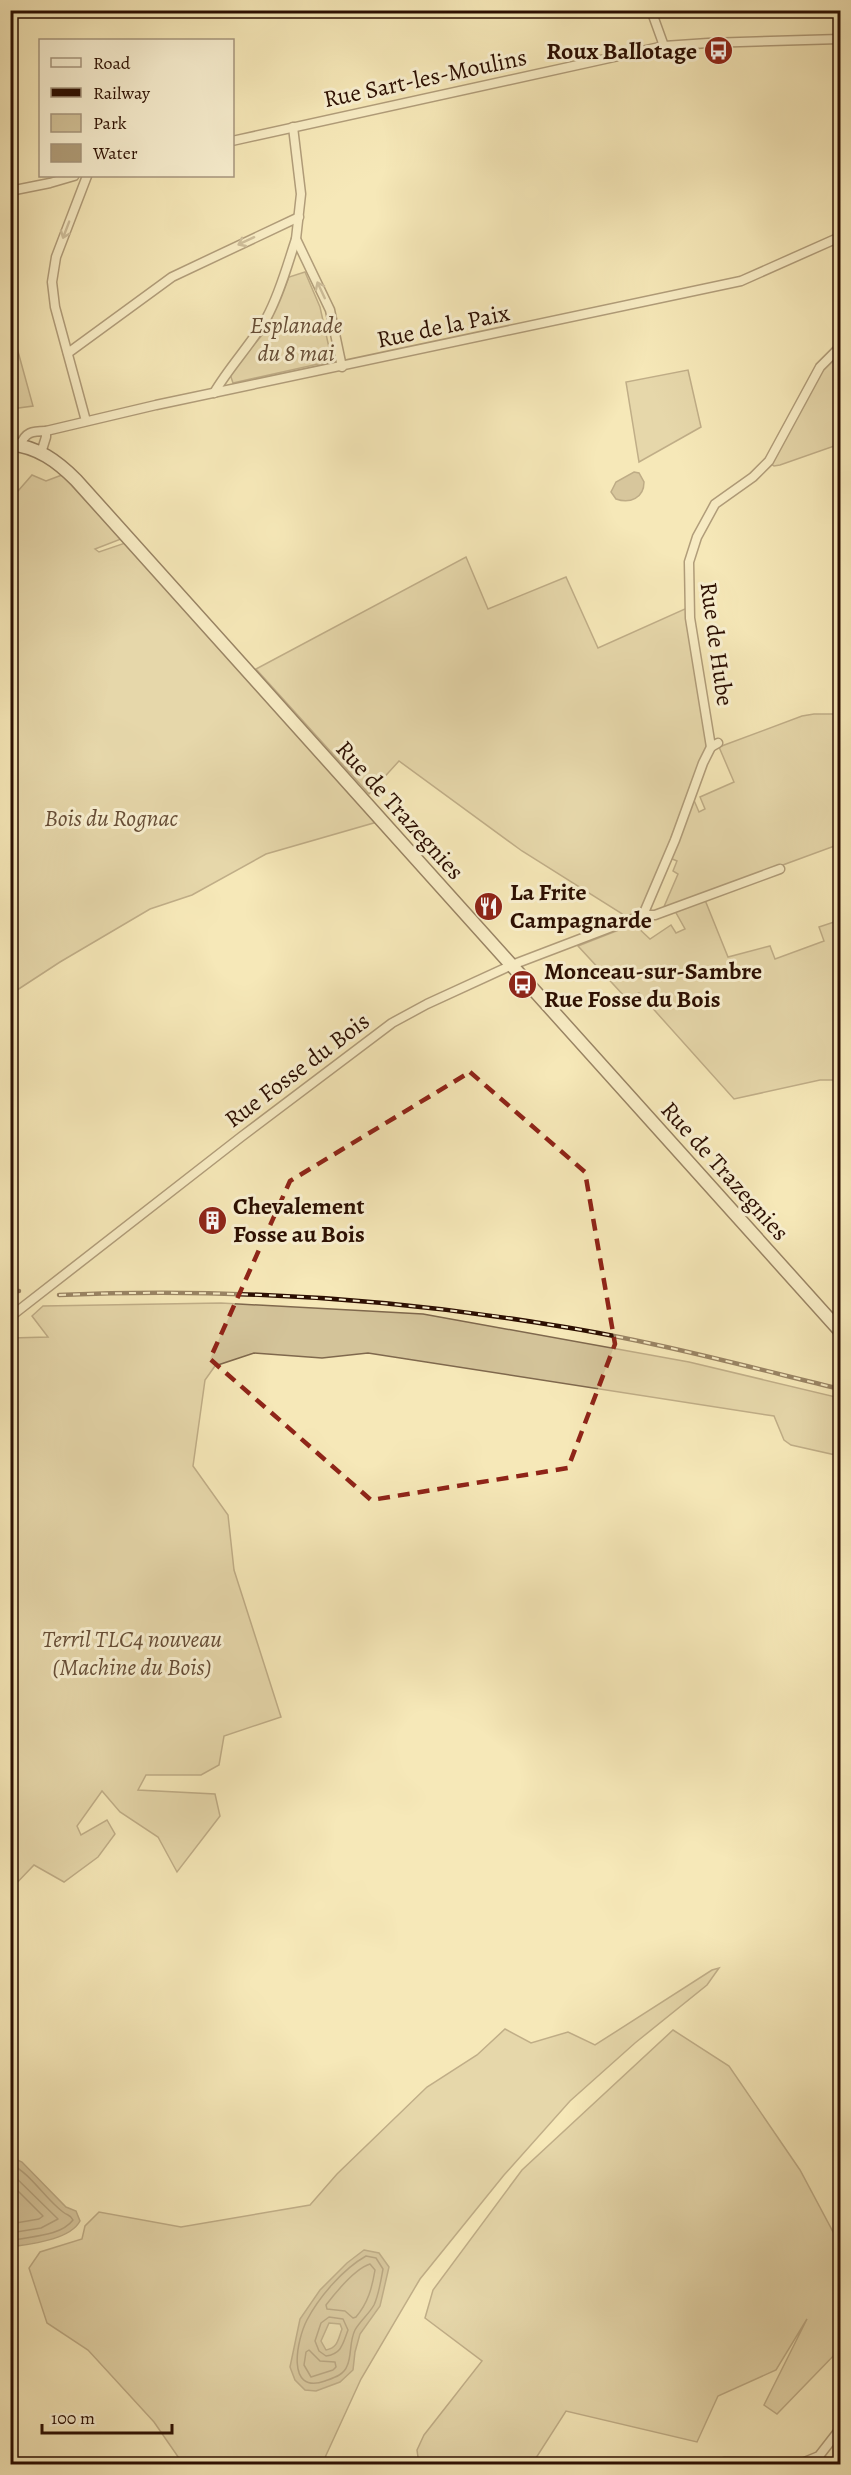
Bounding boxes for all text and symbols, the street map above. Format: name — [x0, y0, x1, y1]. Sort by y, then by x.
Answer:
place label: Roux Ballotage — [546, 35, 697, 67]
bus stop icon: Roux Ballotage — [702, 35, 734, 67]
legend — [39, 39, 234, 177]
street label: Rue Sart-les-Moulins — [320, 41, 530, 115]
text: Road — [93, 51, 131, 75]
text: Railway — [93, 81, 151, 105]
text: Park — [93, 111, 127, 135]
text: Water — [92, 141, 138, 165]
one-way arrow — [60, 220, 71, 239]
one-way arrow — [237, 236, 255, 248]
one-way arrow — [315, 282, 327, 300]
street label: Rue de la Paix — [374, 296, 513, 356]
park label: Esplanade du 8 mai — [250, 309, 343, 369]
street label: Rue de Hube — [692, 580, 742, 708]
street label: Rue de Trazegnies — [329, 733, 471, 887]
park label: Bois du Rognac — [44, 802, 179, 834]
place label: La Frite Campagnarde — [510, 876, 652, 936]
restaurant icon: La Frite Campagnarde — [473, 890, 505, 922]
place label: Monceau-sur-Sambre Rue Fosse du Bois — [544, 955, 762, 1015]
bus stop icon: Monceau-sur-Sambre Rue Fosse du Bois — [507, 969, 539, 1001]
street label: Rue Fosse du Bois — [218, 1005, 376, 1135]
street label: Rue de Trazegnies — [654, 1094, 796, 1248]
place label: Chevalement Fosse au Bois — [233, 1190, 365, 1250]
building icon: Chevalement Fosse au Bois — [196, 1204, 228, 1236]
park label: Terril TLC4 nouveau (Machine du Bois) — [42, 1623, 222, 1683]
scale bar — [42, 2397, 172, 2435]
text: 100 m — [51, 2406, 95, 2430]

